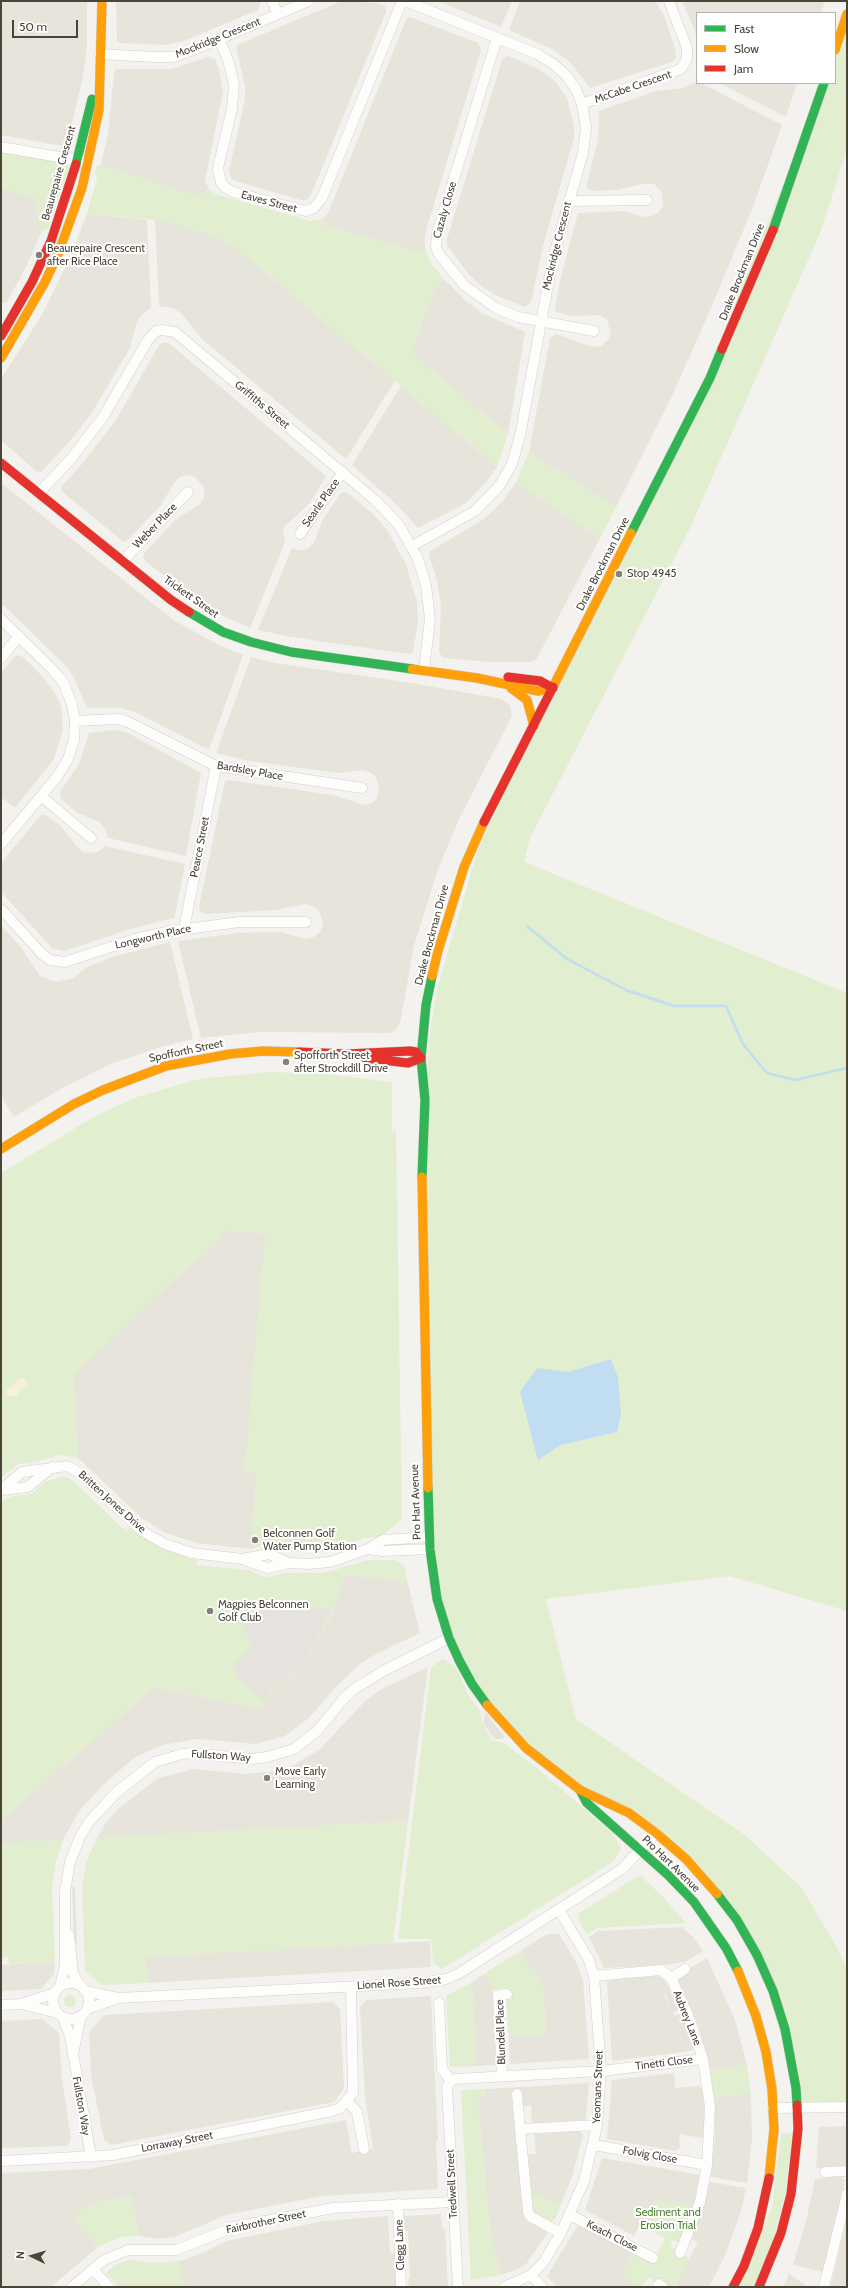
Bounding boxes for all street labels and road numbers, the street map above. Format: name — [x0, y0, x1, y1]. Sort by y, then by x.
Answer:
street label: Mockridge Crescent — [173, 15, 263, 61]
street label: McCabe Crescent — [593, 68, 673, 106]
street label: Beaurepaire Crescent — [39, 124, 79, 222]
street label: Cazaly Close — [431, 180, 459, 240]
street label: Eaves Street — [240, 188, 298, 216]
street label: Mockridge Crescent — [540, 200, 574, 292]
street label: Drake Brockman Drive — [717, 222, 767, 322]
street label: Griffiths Street — [232, 378, 292, 432]
street label: Searle Place — [299, 476, 343, 530]
street label: Weber Place — [130, 501, 180, 551]
street label: Drake Brockman Drive — [574, 515, 632, 613]
street label: Trickett Street — [161, 573, 221, 621]
street label: Bardsley Place — [216, 759, 284, 783]
street label: Pearce Street — [188, 815, 212, 879]
street label: Drake Brockman Drive — [412, 883, 452, 987]
street label: Longworth Place — [114, 922, 192, 952]
street label: Spofforth Street — [148, 1037, 224, 1065]
street label: Pro Hart Avenue — [408, 1464, 424, 1540]
street label: Britten Jones Drive — [76, 1468, 148, 1536]
street label: Fullston Way — [191, 1747, 251, 1765]
street label: Pro Hart Avenue — [639, 1833, 703, 1895]
street label: Lionel Rose Street — [357, 1973, 441, 1993]
street label: Aubrey Lane — [670, 1989, 704, 2047]
street label: Blundell Place — [493, 1999, 509, 2065]
street label: Yeomans Street — [590, 2050, 606, 2124]
street label: Tinetti Close — [635, 2053, 693, 2073]
street label: Fullston Way — [69, 2075, 93, 2137]
street label: Lorraway Street — [140, 2129, 214, 2155]
street label: Folvig Close — [622, 2144, 678, 2166]
street label: Tredwell Street — [444, 2149, 460, 2219]
street label: Fairbrother Street — [225, 2207, 307, 2237]
street label: Keach Close — [584, 2217, 640, 2255]
street label: Clegg Lane — [393, 2219, 407, 2271]

